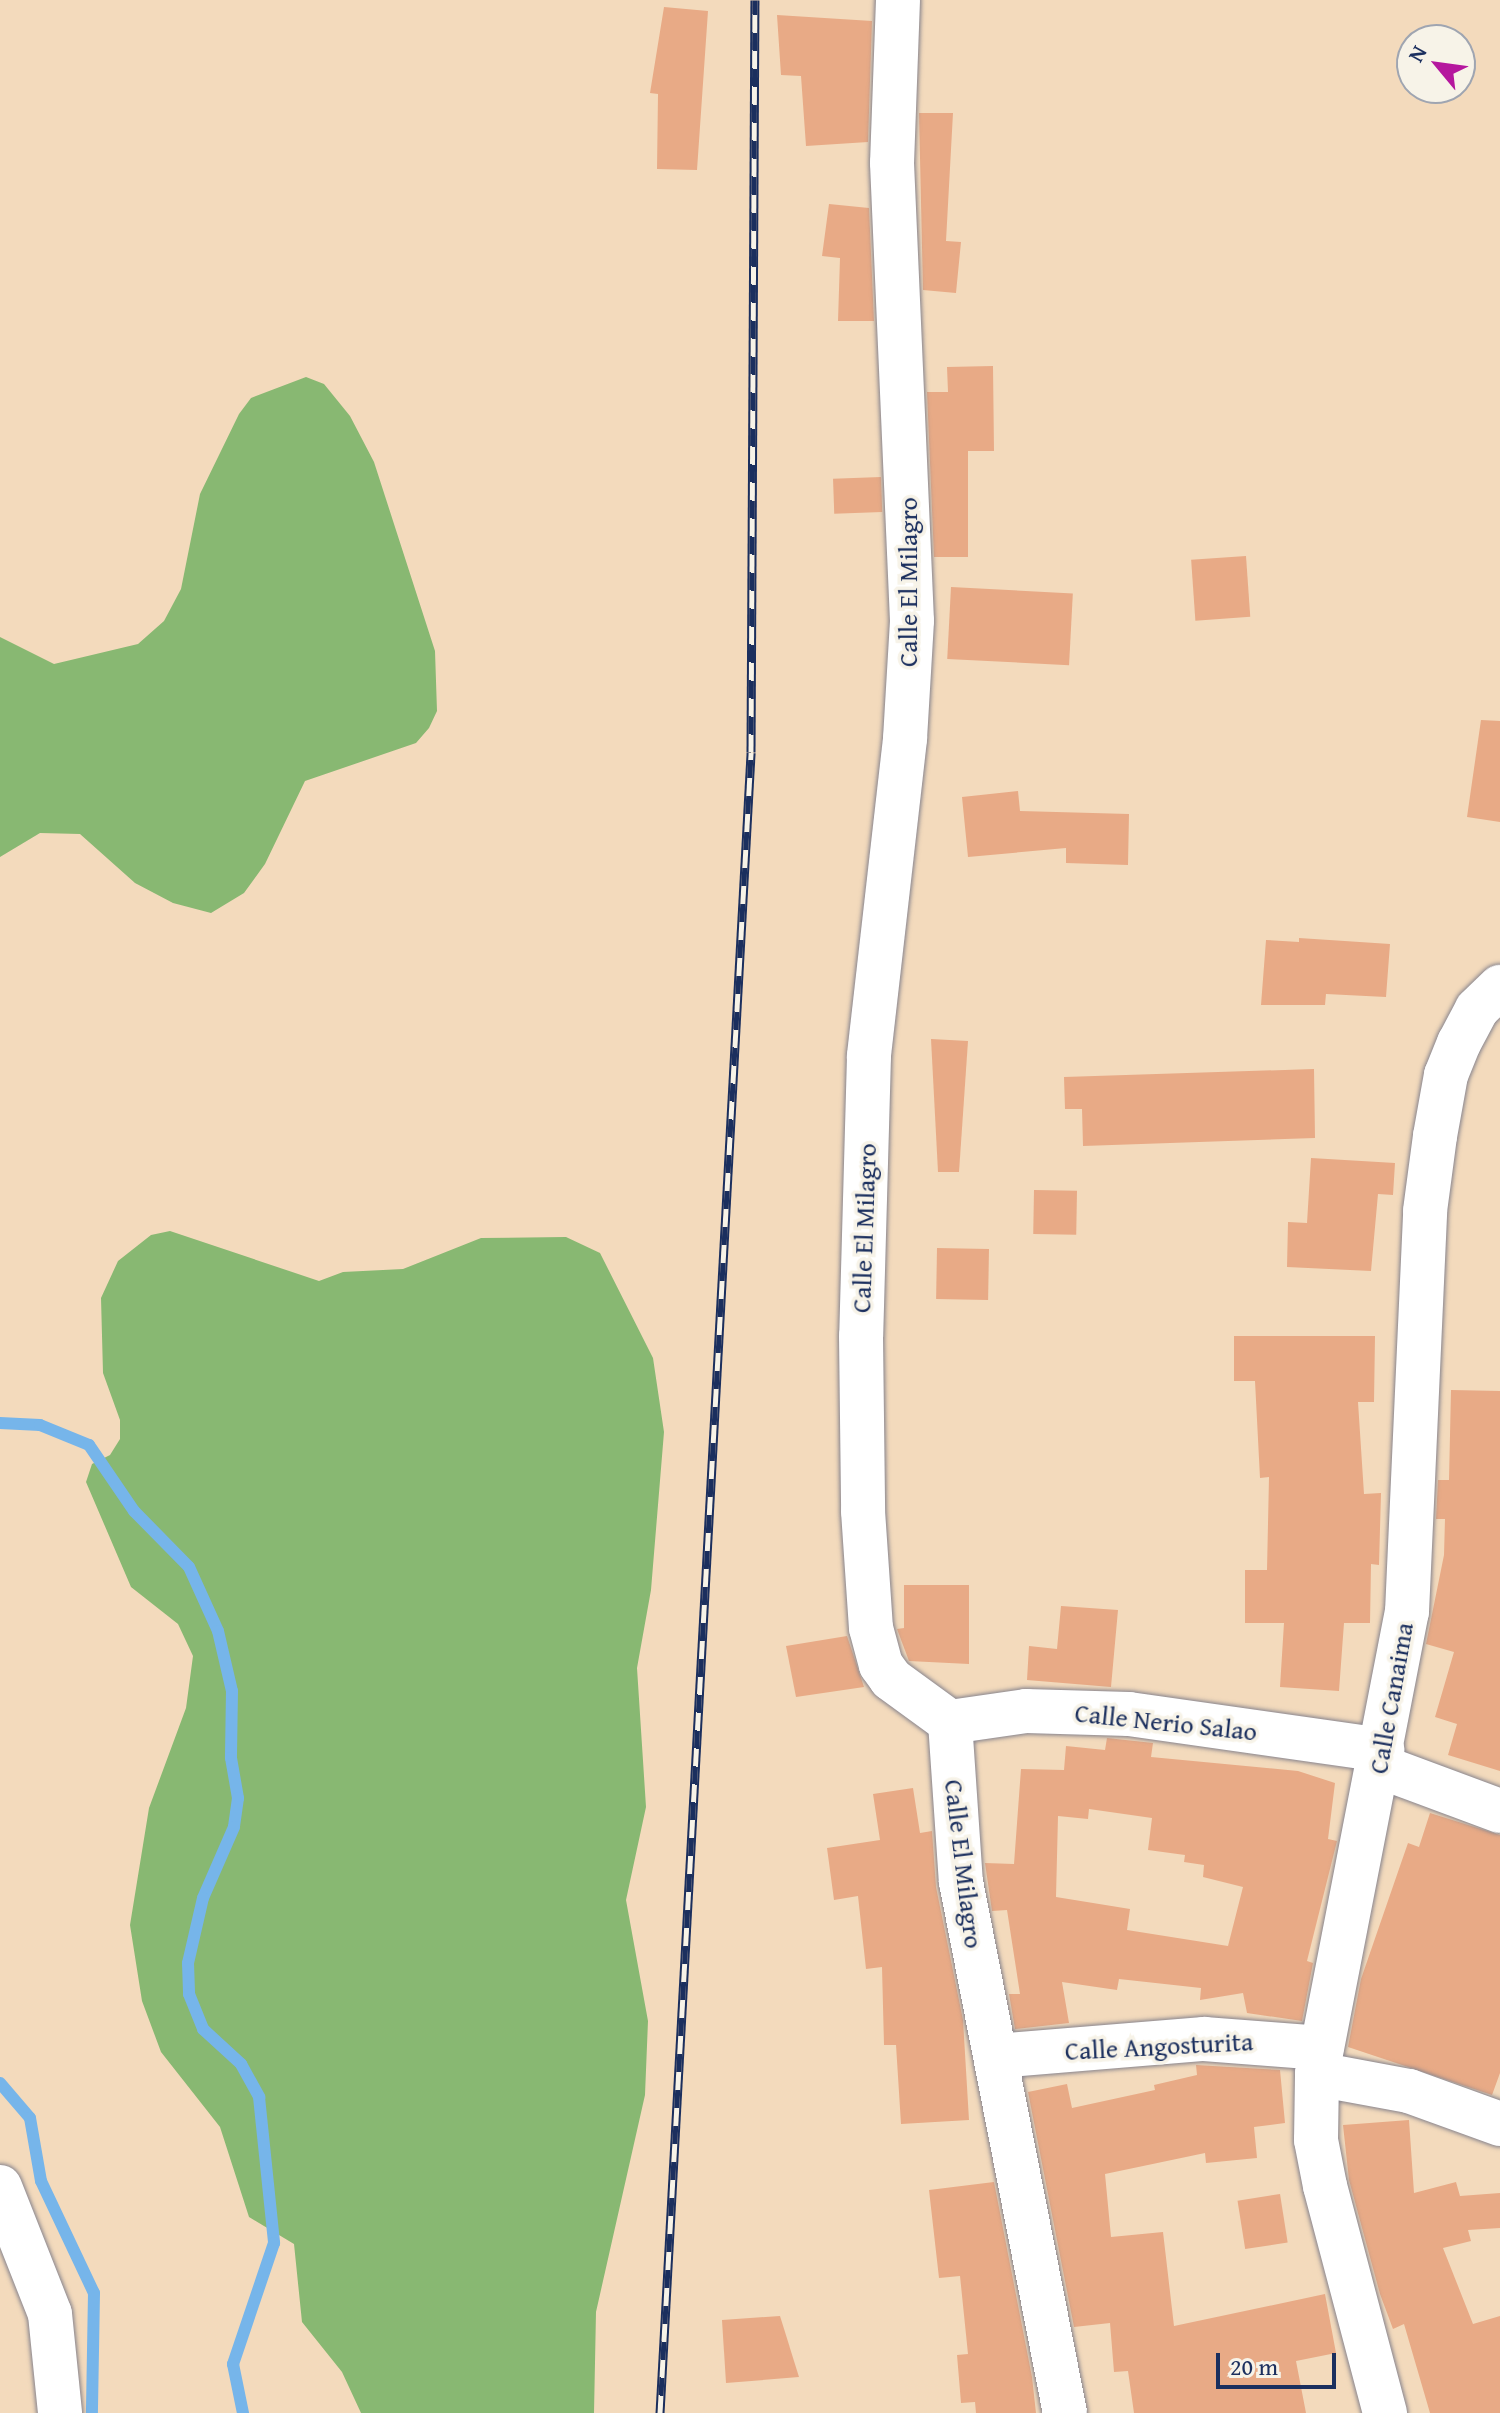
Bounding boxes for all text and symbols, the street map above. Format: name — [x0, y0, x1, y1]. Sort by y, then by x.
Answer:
north arrow — [1396, 24, 1476, 104]
text: N — [1399, 39, 1434, 68]
street label: Calle El Milagro — [892, 497, 924, 667]
street label: Calle El Milagro — [845, 1143, 883, 1313]
street label: Calle Canaima — [1362, 1620, 1420, 1776]
street label: Calle Nerio Salao — [1073, 1697, 1259, 1747]
street label: Calle El Milagro — [938, 1778, 990, 1950]
street label: Calle Angosturita — [1064, 2025, 1254, 2067]
scale bar — [1220, 2337, 1340, 2387]
text: 20 m — [1230, 2349, 1278, 2384]

